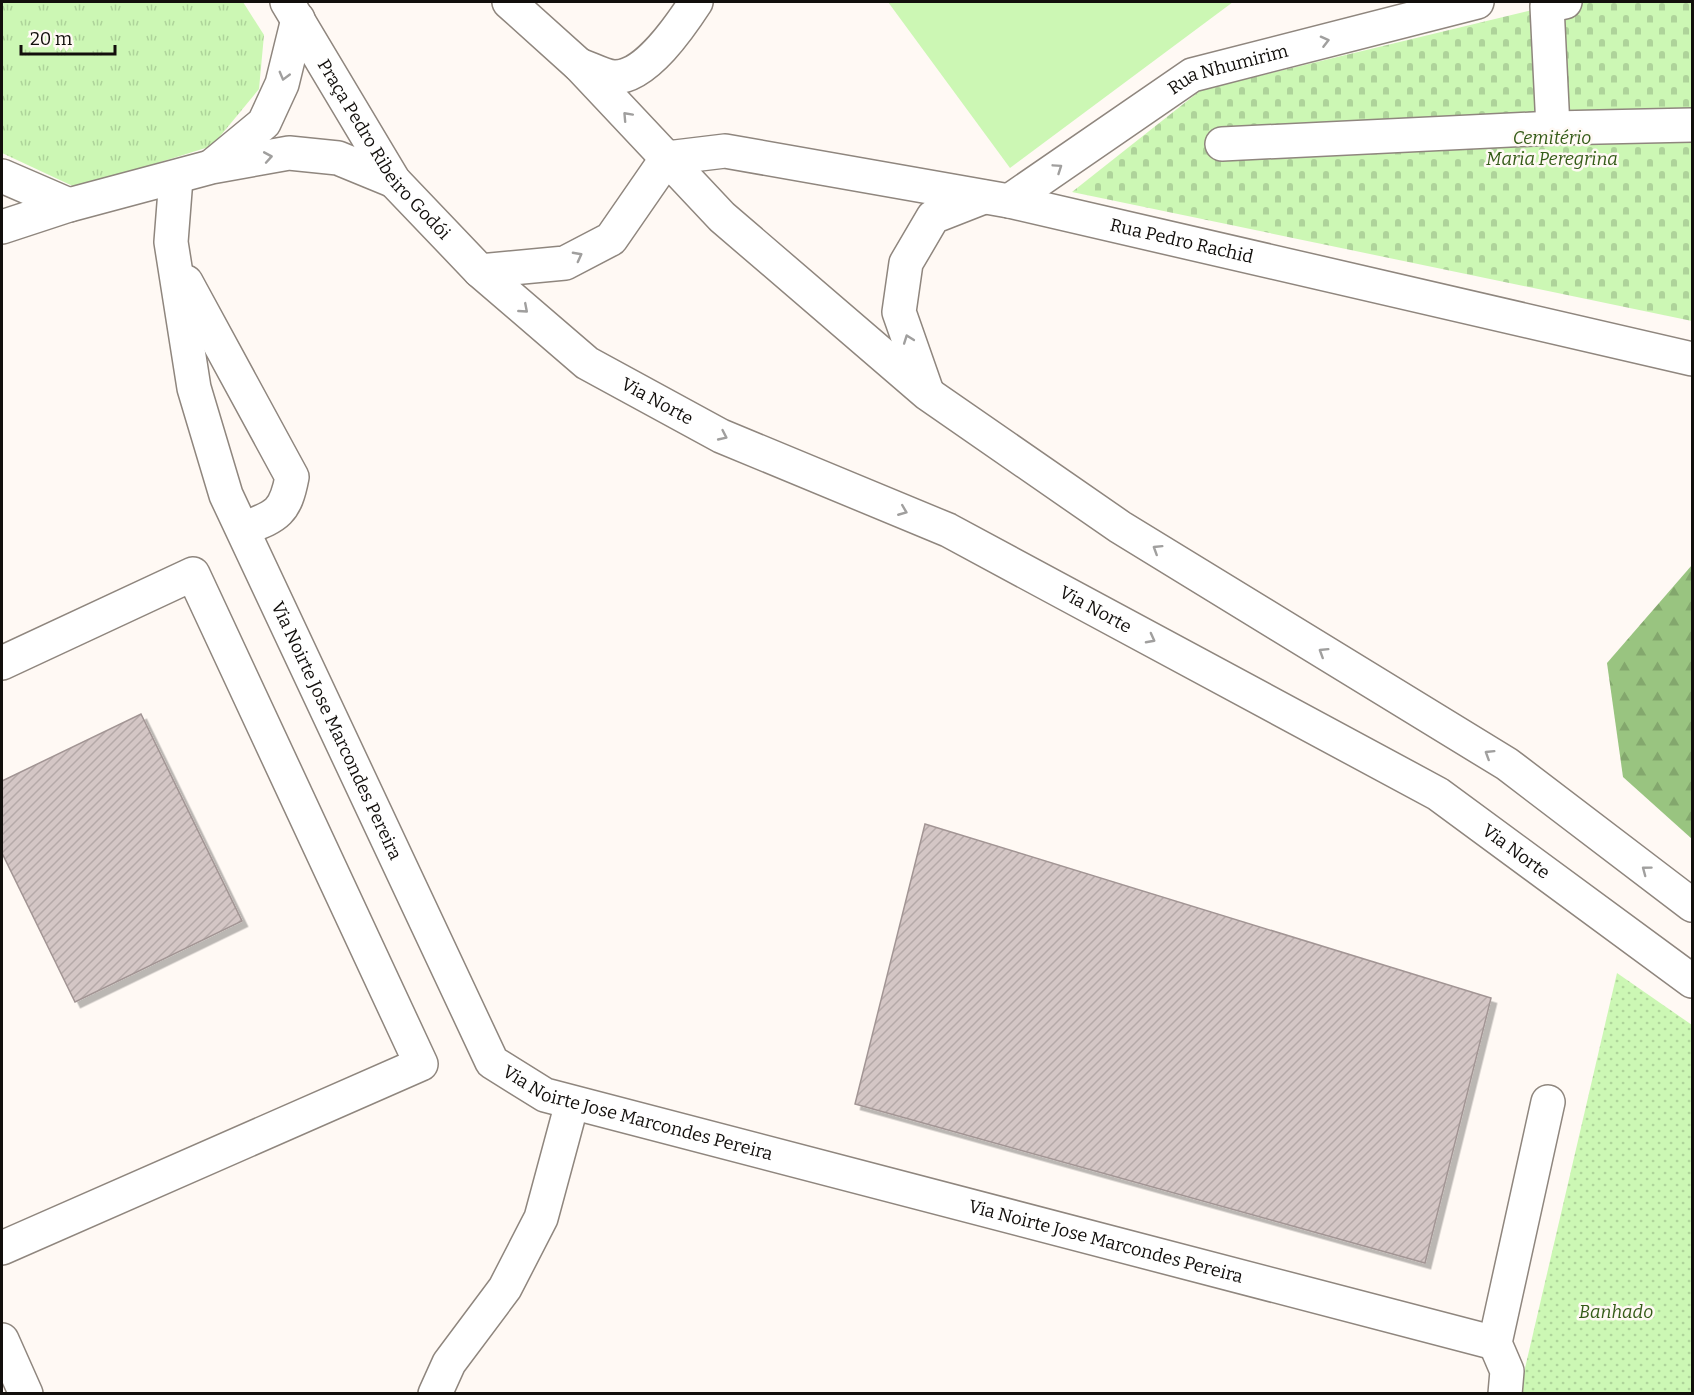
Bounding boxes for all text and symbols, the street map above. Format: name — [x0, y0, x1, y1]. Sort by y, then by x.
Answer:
scale bar — [21, 18, 116, 56]
text: 20 m — [30, 28, 72, 50]
one-way arrow — [1319, 36, 1329, 48]
street label: Rua Nhumirim — [1164, 40, 1290, 99]
street label: Praça Pedro Ribeiro Godói — [313, 55, 455, 244]
one-way arrow — [279, 70, 291, 81]
one-way arrow — [623, 112, 634, 122]
park label: Cemitério Maria Peregrina — [1486, 127, 1618, 170]
one-way arrow — [264, 151, 273, 163]
one-way arrow — [1051, 164, 1062, 175]
street label: Rua Pedro Rachid — [1108, 214, 1256, 268]
one-way arrow — [572, 252, 583, 263]
one-way arrow — [517, 302, 528, 313]
one-way arrow — [903, 334, 916, 344]
street label: Via Norte — [617, 373, 697, 430]
one-way arrow — [716, 429, 727, 441]
one-way arrow — [897, 504, 908, 516]
one-way arrow — [1153, 545, 1163, 557]
street label: Via Norte — [1056, 581, 1135, 638]
street label: Via Noirte Jose Marcondes Pereira — [267, 598, 407, 863]
one-way arrow — [1144, 632, 1155, 643]
one-way arrow — [1319, 647, 1329, 659]
one-way arrow — [1485, 750, 1496, 761]
street label: Via Norte — [1478, 819, 1554, 884]
one-way arrow — [1642, 866, 1653, 877]
street label: Via Noirte Jose Marcondes Pereira — [499, 1060, 775, 1165]
street label: Via Noirte Jose Marcondes Pereira — [966, 1195, 1246, 1288]
park label: Banhado — [1579, 1301, 1653, 1323]

